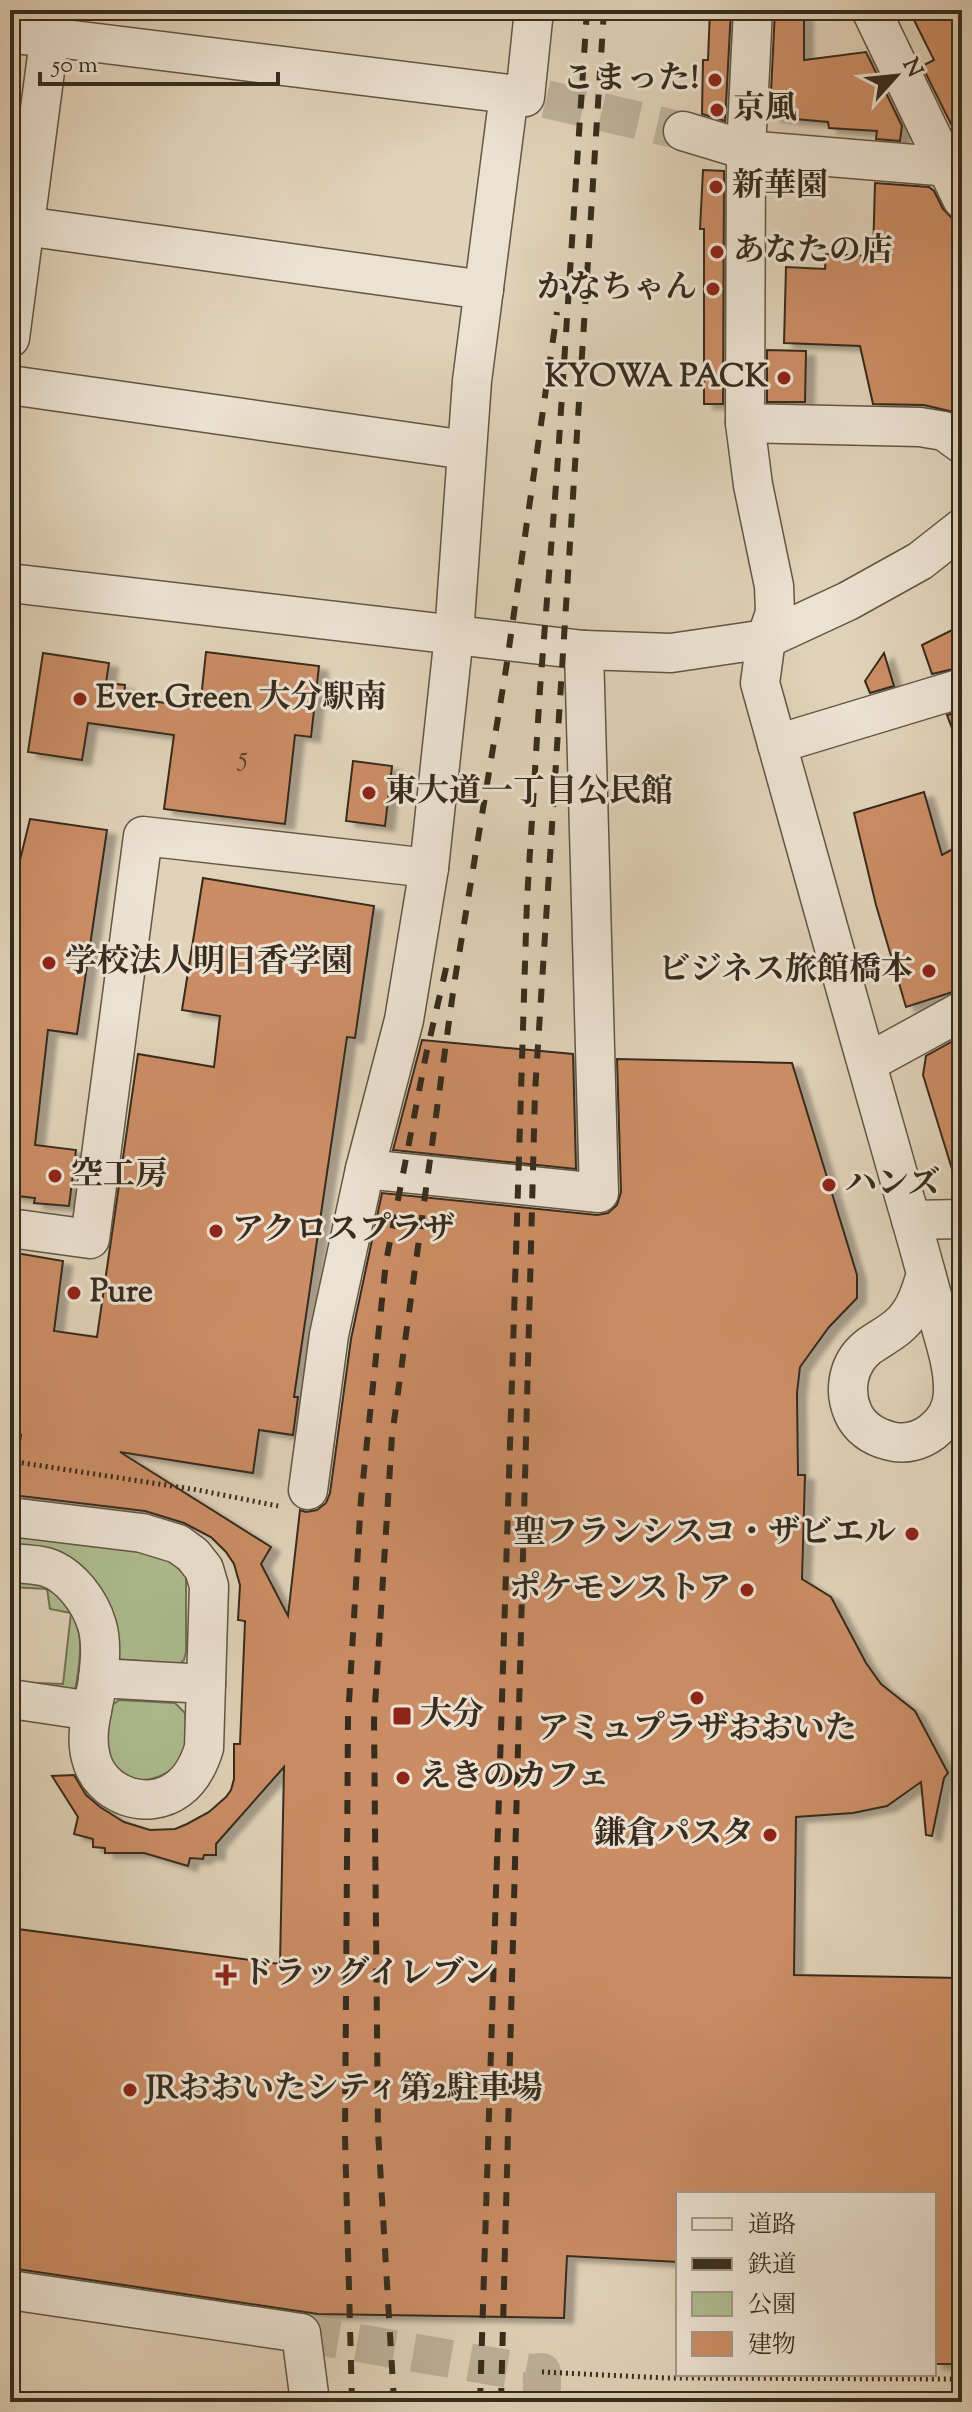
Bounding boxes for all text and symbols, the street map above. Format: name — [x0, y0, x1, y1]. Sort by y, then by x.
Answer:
scale bar — [40, 36, 278, 86]
north arrow — [856, 36, 936, 116]
text: 50 m — [50, 49, 98, 83]
text: N — [893, 53, 930, 84]
place label: こまった! — [562, 57, 699, 103]
marker: こまった! — [706, 71, 724, 89]
place label: 京風 — [733, 87, 797, 133]
marker: 京風 — [708, 101, 726, 119]
place label: 新華園 — [732, 164, 828, 210]
marker: 新華園 — [707, 178, 725, 196]
place label: あなたの店 — [733, 229, 893, 275]
marker: あなたの店 — [708, 243, 726, 261]
place label: かなちゃん — [537, 266, 697, 312]
marker: かなちゃん — [704, 280, 722, 298]
place label: KYOWA PACK — [545, 355, 769, 401]
marker: KYOWA PACK — [775, 369, 793, 387]
place label: Ever Green 大分駅南 — [96, 676, 387, 722]
marker: Ever Green 大分駅南 — [71, 690, 89, 708]
house number: 5 — [236, 738, 248, 778]
place label: 東大道一丁目公民館 — [385, 770, 673, 816]
marker: 東大道一丁目公民館 — [360, 784, 378, 802]
place label: 学校法人明日香学園 — [65, 940, 353, 986]
place label: ビジネス旅館橋本 — [658, 948, 913, 994]
marker: 学校法人明日香学園 — [40, 954, 58, 972]
marker: ビジネス旅館橋本 — [920, 962, 938, 980]
place label: 空工房 — [71, 1153, 167, 1199]
place label: ハンズ — [845, 1162, 940, 1208]
marker: 空工房 — [46, 1167, 64, 1185]
marker: ハンズ — [820, 1176, 838, 1194]
place label: アクロスプラザ — [232, 1208, 455, 1254]
marker: アクロスプラザ — [207, 1222, 225, 1240]
place label: Pure — [90, 1270, 153, 1316]
marker: Pure — [65, 1284, 83, 1302]
place label: 聖フランシスコ・ザビエル — [514, 1511, 896, 1557]
marker: 聖フランシスコ・ザビエル — [903, 1525, 921, 1543]
place label: ポケモンストア — [509, 1567, 731, 1613]
marker: ポケモンストア — [738, 1581, 756, 1599]
marker: アミュプラザおおいた — [688, 1689, 706, 1707]
place label: 大分 — [420, 1693, 484, 1739]
marker: 大分 — [391, 1705, 413, 1727]
place label: アミュプラザおおいた — [537, 1707, 857, 1753]
place label: えきのカフェ — [419, 1755, 609, 1801]
marker: えきのカフェ — [394, 1769, 412, 1787]
place label: 鎌倉パスタ — [594, 1812, 754, 1858]
marker: 鎌倉パスタ — [761, 1826, 779, 1844]
place label: ドラッグイレブン — [242, 1952, 494, 1998]
marker: ドラッグイレブン — [217, 1966, 235, 1984]
place label: JRおおいたシティ第2駐車場 — [144, 2067, 543, 2113]
marker: JRおおいたシティ第2駐車場 — [121, 2081, 139, 2099]
legend — [676, 2192, 936, 2376]
text: 道路 — [748, 2209, 796, 2243]
text: 鉄道 — [748, 2249, 796, 2283]
text: 公園 — [748, 2289, 796, 2323]
text: 建物 — [748, 2329, 796, 2363]

